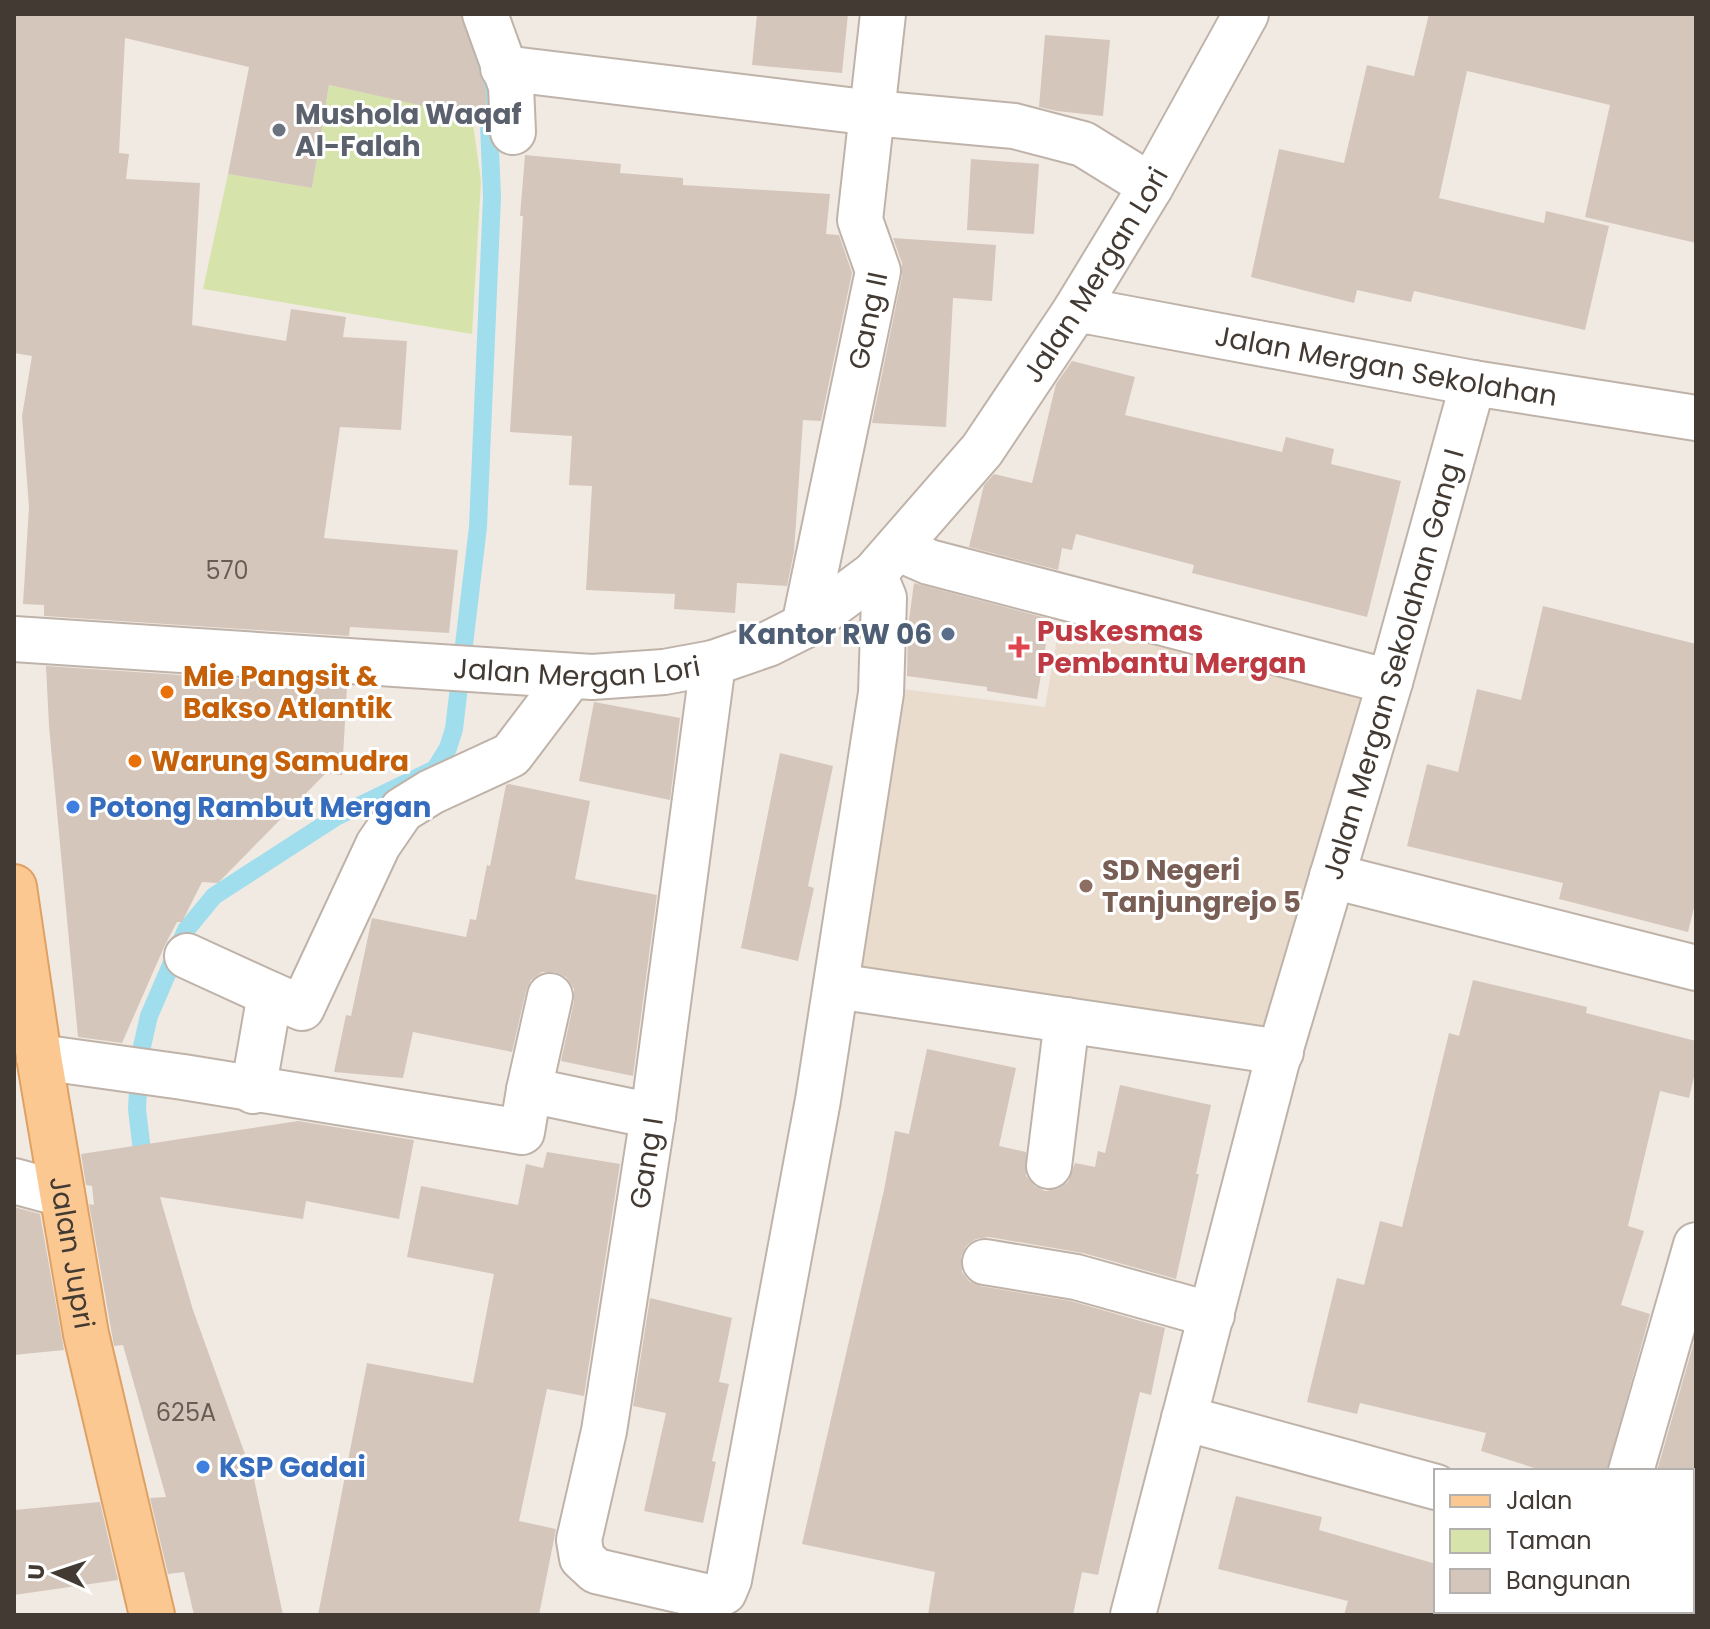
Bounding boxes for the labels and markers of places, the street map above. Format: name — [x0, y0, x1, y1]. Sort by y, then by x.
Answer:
place label: Mushola Waqaf Al-Falah — [295, 95, 522, 166]
marker: Mushola Waqaf Al-Falah — [270, 121, 288, 139]
place label: Puskesmas Pembantu Mergan — [1037, 612, 1306, 683]
place label: Kantor RW 06 — [738, 615, 932, 654]
marker: Kantor RW 06 — [939, 625, 957, 643]
marker: Puskesmas Pembantu Mergan — [1008, 636, 1030, 658]
place label: Mie Pangsit & Bakso Atlantik — [183, 657, 393, 728]
marker: Mie Pangsit & Bakso Atlantik — [158, 683, 176, 701]
place label: Warung Samudra — [151, 742, 409, 781]
marker: Warung Samudra — [126, 752, 144, 770]
place label: Potong Rambut Mergan — [89, 788, 431, 827]
marker: Potong Rambut Mergan — [64, 798, 82, 816]
place label: SD Negeri Tanjungrejo 5 — [1102, 851, 1301, 922]
marker: SD Negeri Tanjungrejo 5 — [1077, 877, 1095, 895]
place label: KSP Gadai — [219, 1448, 366, 1487]
marker: KSP Gadai — [194, 1458, 212, 1476]

